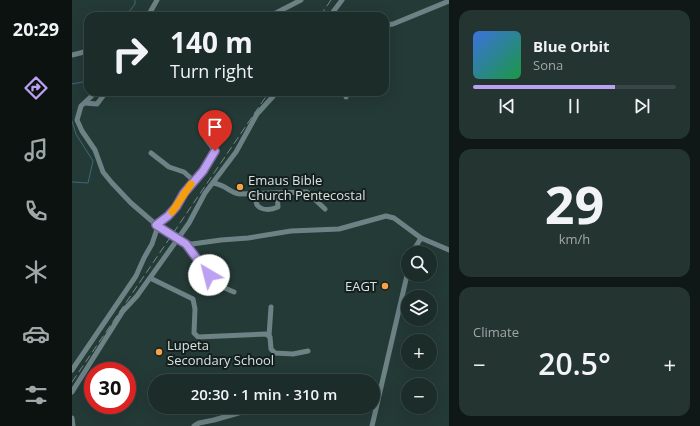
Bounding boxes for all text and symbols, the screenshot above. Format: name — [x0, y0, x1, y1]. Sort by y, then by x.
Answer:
text: 20:29 — [13, 17, 59, 41]
text: 140 m — [170, 23, 253, 61]
icon: right — [104, 28, 156, 80]
text: Blue Orbit — [533, 36, 610, 56]
text: Sona — [533, 56, 563, 74]
text: Turn right — [170, 59, 253, 83]
icon: directions — [22, 74, 50, 102]
icon: previous — [496, 95, 518, 117]
icon: pause — [563, 95, 585, 117]
icon: next — [631, 95, 653, 117]
pin — [198, 110, 232, 151]
icon: arrive — [204, 116, 226, 138]
icon: music — [22, 136, 50, 164]
text: 29 — [545, 168, 604, 239]
place label: Emaus Bible Church Pentecostal — [248, 171, 365, 204]
marker: Emaus Bible Church Pentecostal — [235, 182, 245, 192]
icon: phone — [22, 197, 50, 225]
text: km/h — [559, 230, 590, 248]
map controls — [401, 246, 437, 414]
button: search — [401, 246, 437, 282]
position arrow — [188, 254, 230, 296]
icon: climate — [22, 258, 50, 286]
place label: EAGT — [345, 277, 378, 295]
marker: EAGT — [380, 281, 390, 291]
button: layers — [401, 290, 437, 326]
icon: car — [22, 320, 50, 348]
text: Climate — [473, 323, 519, 341]
button: + — [401, 334, 437, 370]
place label: Lupeta Secondary School — [167, 336, 274, 369]
text: 20.5° — [538, 343, 611, 384]
marker: Lupeta Secondary School — [154, 347, 164, 357]
text: − — [473, 349, 486, 379]
text: + — [663, 349, 676, 379]
speed limit sign: 30 — [84, 362, 136, 414]
button: − — [401, 378, 437, 414]
icon: filters — [22, 381, 50, 409]
text: 20:30 · 1 min · 310 m — [191, 384, 337, 404]

